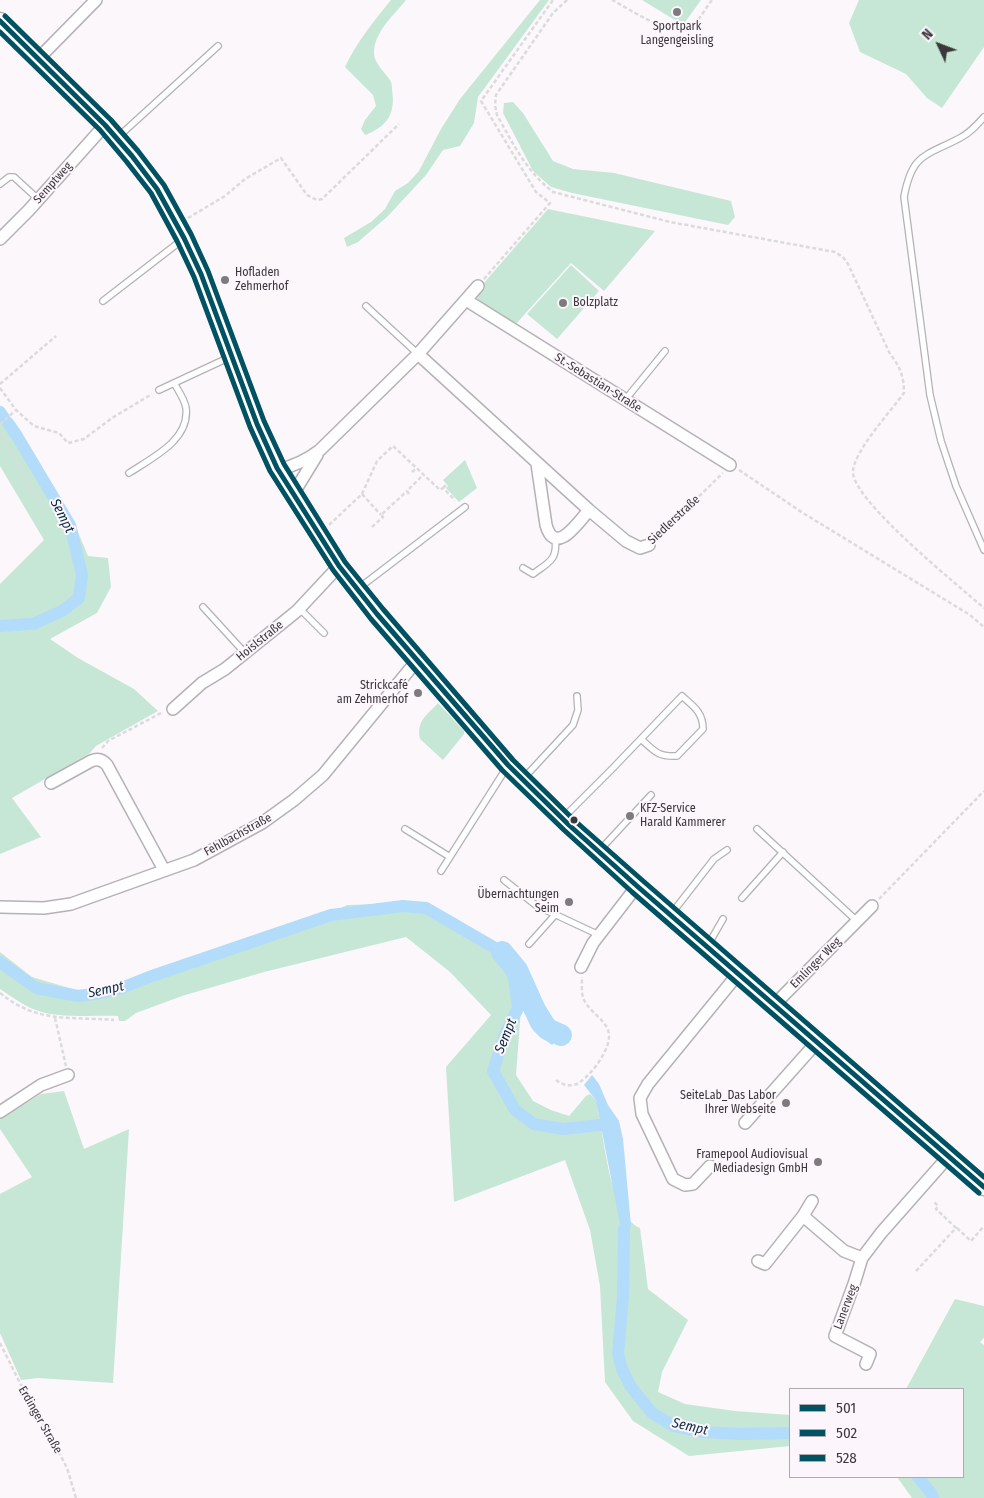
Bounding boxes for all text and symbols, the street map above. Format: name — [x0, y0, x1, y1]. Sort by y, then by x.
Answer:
marker: Sportpark Langengeisling — [671, 6, 683, 18]
place label: Sportpark Langengeisling — [641, 20, 713, 48]
north arrow — [914, 20, 964, 70]
text: N — [919, 26, 937, 43]
street label: Semptweg — [31, 159, 75, 207]
place label: Hofladen Zehmerhof — [235, 266, 288, 294]
marker: Hofladen Zehmerhof — [219, 274, 231, 286]
place label: Bolzplatz — [573, 296, 618, 310]
marker: Bolzplatz — [557, 297, 569, 309]
street label: St.-Sebastian-Straße — [552, 350, 644, 416]
street label: Siedlerstraße — [645, 492, 703, 548]
water label: Sempt — [46, 496, 78, 536]
street label: Hoislstraße — [234, 618, 286, 664]
place label: Strickcafé am Zehmerhof — [337, 679, 408, 707]
marker: Strickcafé am Zehmerhof — [412, 687, 424, 699]
place label: KFZ-Service Harald Kammerer — [640, 802, 726, 830]
marker: KFZ-Service Harald Kammerer — [624, 810, 636, 822]
street label: Fehlbachstraße — [202, 811, 274, 859]
unlabelled marker — [569, 815, 579, 825]
place label: Übernachtungen Seim — [478, 888, 559, 916]
marker: Übernachtungen Seim — [563, 896, 575, 908]
street label: Emlinger Weg — [788, 935, 844, 991]
water label: Sempt — [87, 978, 125, 1002]
water label: Sempt — [491, 1016, 521, 1056]
place label: SeiteLab_Das Labor Ihrer Webseite — [680, 1089, 776, 1117]
marker: SeiteLab_Das Labor Ihrer Webseite — [780, 1097, 792, 1109]
place label: Framepool Audiovisual Mediadesign GmbH — [696, 1148, 808, 1176]
marker: Framepool Audiovisual Mediadesign GmbH — [812, 1156, 824, 1168]
street label: Lanerweg — [831, 1282, 861, 1332]
street label: Erdinger Straße — [15, 1384, 65, 1456]
legend — [789, 1388, 964, 1478]
text: 501 — [836, 1399, 856, 1417]
water label: Sempt — [671, 1415, 709, 1439]
text: 502 — [836, 1424, 857, 1442]
text: 528 — [836, 1449, 857, 1467]

